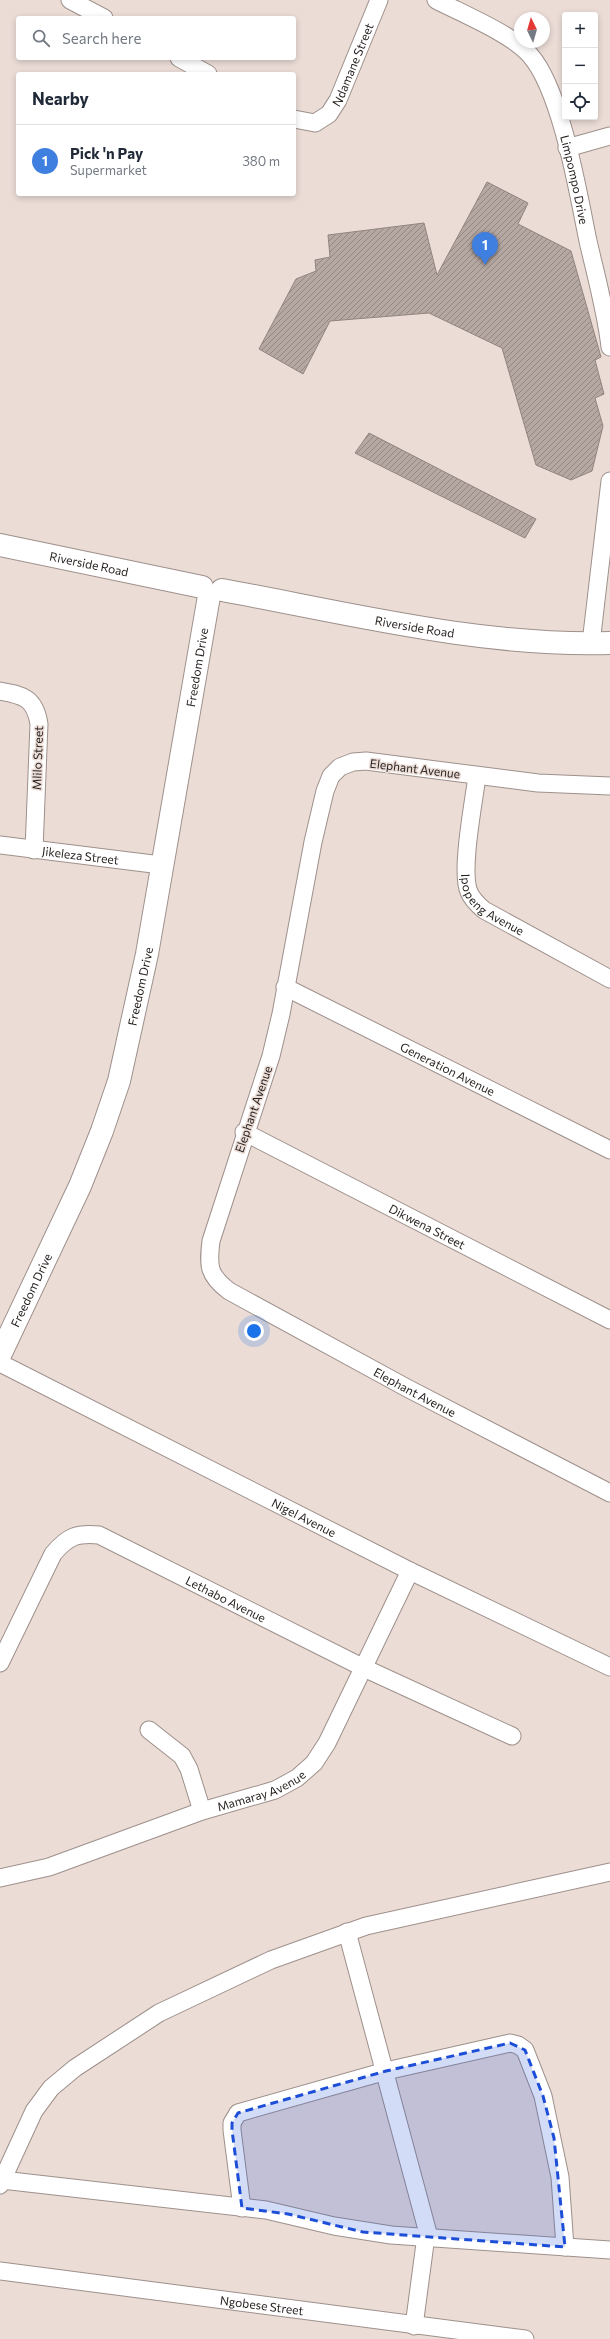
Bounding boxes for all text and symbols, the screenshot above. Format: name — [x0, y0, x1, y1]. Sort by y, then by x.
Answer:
north arrow — [514, 12, 550, 48]
map controls — [562, 12, 598, 120]
button: + — [562, 12, 598, 48]
search box — [16, 16, 296, 60]
street label: Ndamane Street — [329, 21, 376, 109]
icon: search — [30, 27, 52, 49]
text: Search here — [62, 29, 141, 47]
button: − — [562, 48, 598, 84]
button: locate — [562, 84, 598, 120]
text: Nearby — [32, 88, 89, 109]
street label: Limpompo Drive — [558, 133, 591, 225]
text: Pick 'n Pay — [70, 144, 143, 162]
text: 1 — [42, 153, 48, 169]
text: 380 m — [242, 153, 280, 169]
text: Supermarket — [70, 162, 147, 178]
pin: 1 — [472, 232, 498, 265]
street label: Riverside Road — [48, 549, 130, 579]
street label: Riverside Road — [374, 613, 455, 640]
street label: Freedom Drive — [183, 627, 210, 708]
street label: Mlilo Street — [29, 726, 45, 790]
street label: Elephant Avenue — [369, 756, 461, 780]
street label: Jikeleza Street — [41, 843, 120, 867]
street label: Ipopeng Avenue — [459, 874, 527, 938]
street label: Freedom Drive — [124, 946, 155, 1027]
street label: Generation Avenue — [398, 1039, 497, 1098]
street label: Elephant Avenue — [232, 1064, 274, 1154]
street label: Dikwena Street — [387, 1201, 468, 1251]
street label: Freedom Drive — [7, 1251, 54, 1329]
your location — [244, 1321, 264, 1341]
street label: Elephant Avenue — [371, 1364, 458, 1419]
street label: Nigel Avenue — [270, 1495, 339, 1539]
street label: Lethabo Avenue — [184, 1573, 268, 1625]
street label: Mamaray Avenue — [215, 1767, 308, 1813]
street label: Ngobese Street — [219, 2293, 305, 2317]

